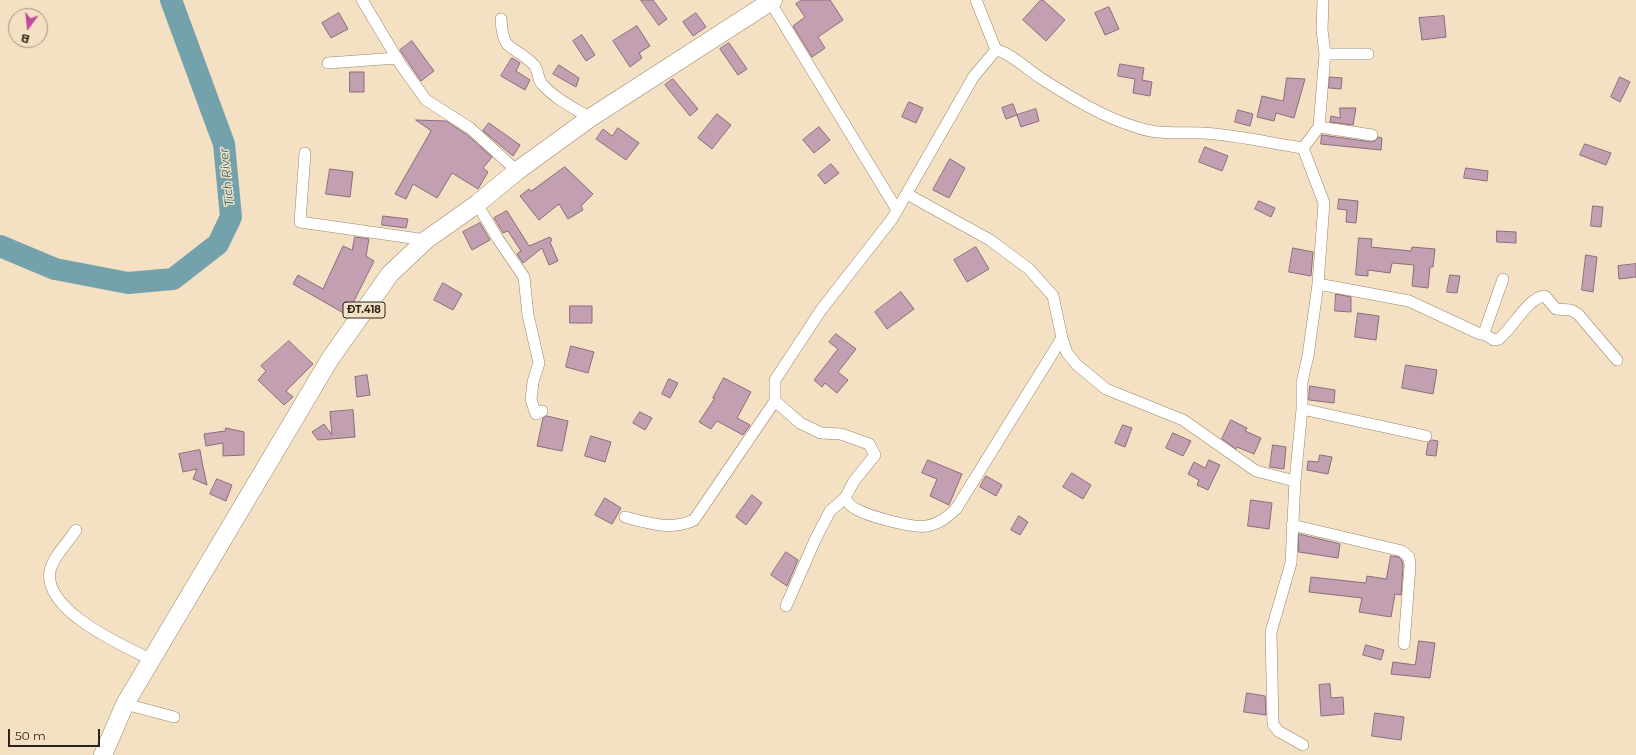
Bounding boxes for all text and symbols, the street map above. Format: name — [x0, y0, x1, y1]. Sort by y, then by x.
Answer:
north arrow — [8, 8, 48, 48]
text: B — [19, 31, 31, 46]
water label: Tich River — [217, 147, 237, 207]
road number: ĐT.418 — [343, 302, 385, 318]
scale bar — [10, 721, 102, 747]
text: 50 m — [15, 728, 46, 743]

